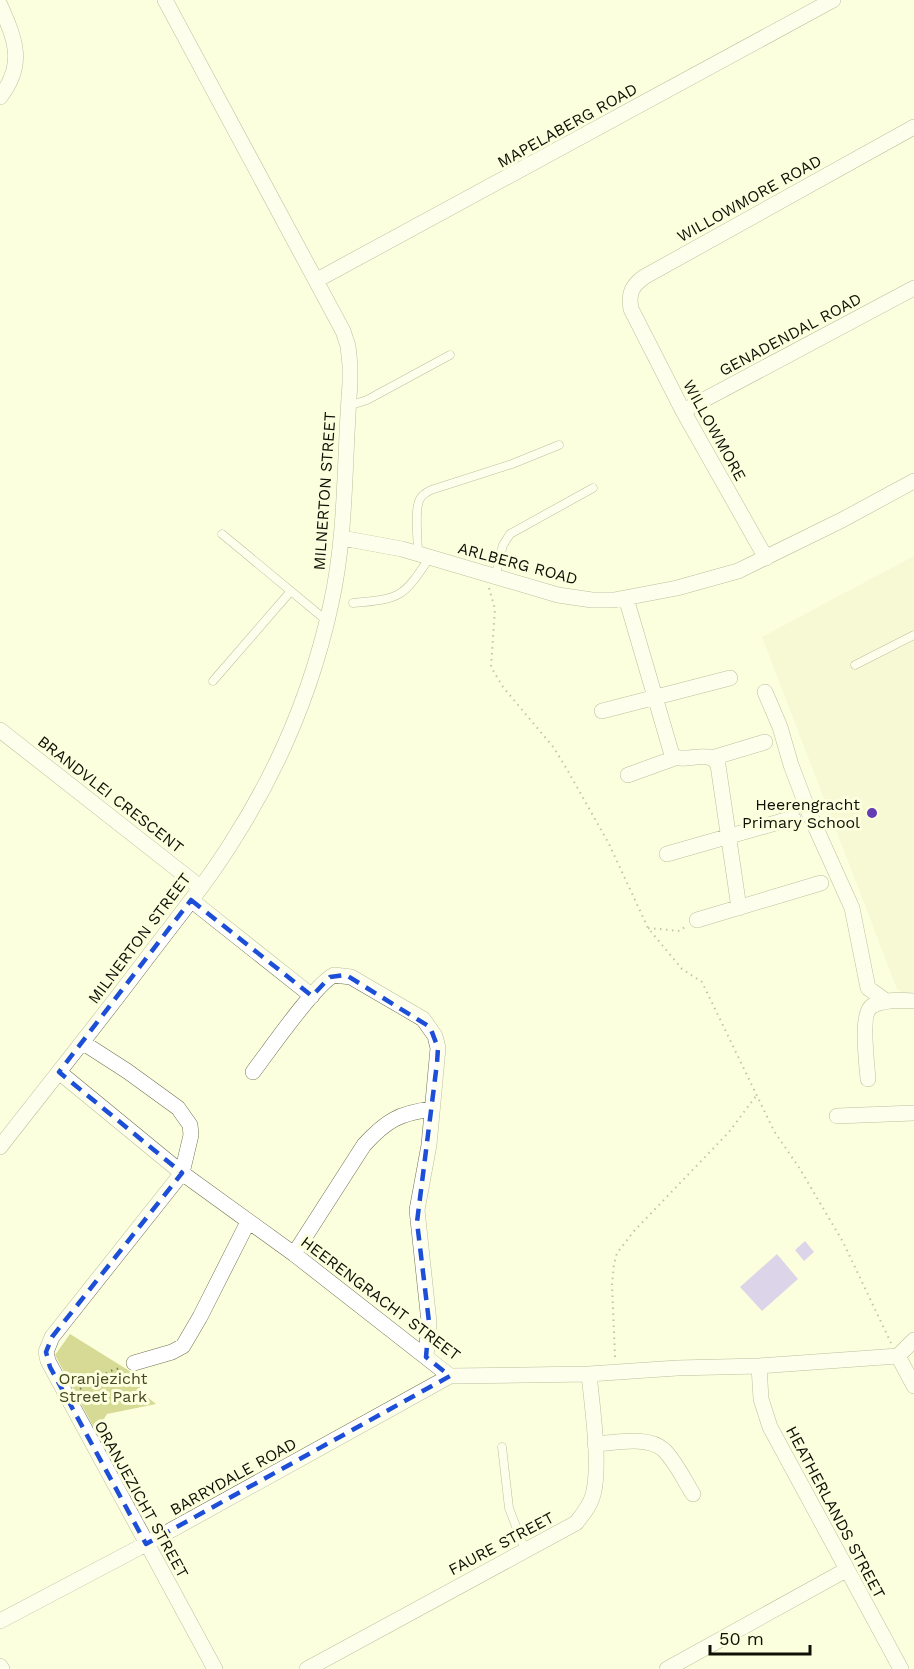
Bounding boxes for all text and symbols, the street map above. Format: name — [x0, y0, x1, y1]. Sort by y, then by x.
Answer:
street label: MAPELABERG ROAD — [494, 79, 640, 172]
street label: WILLOWMORE ROAD — [674, 151, 825, 246]
street label: GENADENDAL ROAD — [716, 289, 865, 380]
street label: WILLOWMORE — [679, 376, 750, 484]
street label: MILNERTON STREET — [309, 411, 340, 571]
street label: ARLBERG ROAD — [456, 538, 580, 589]
street label: BRANDVLEI CRESCENT — [34, 732, 188, 857]
place label: Heerengracht Primary School — [742, 795, 860, 832]
marker: Heerengracht Primary School — [865, 806, 879, 820]
street label: MILNERTON STREET — [84, 869, 195, 1007]
street label: HEERENGRACHT STREET — [297, 1232, 464, 1365]
park label: Oranjezicht Street Park — [59, 1369, 148, 1406]
street label: ORANJEZICHT STREET — [90, 1417, 193, 1581]
street label: HEATHERLANDS STREET — [782, 1423, 889, 1602]
street label: BARRYDALE ROAD — [167, 1434, 300, 1519]
street label: FAURE STREET — [445, 1508, 557, 1579]
scale bar — [710, 1618, 810, 1656]
text: 50 m — [719, 1628, 764, 1649]

